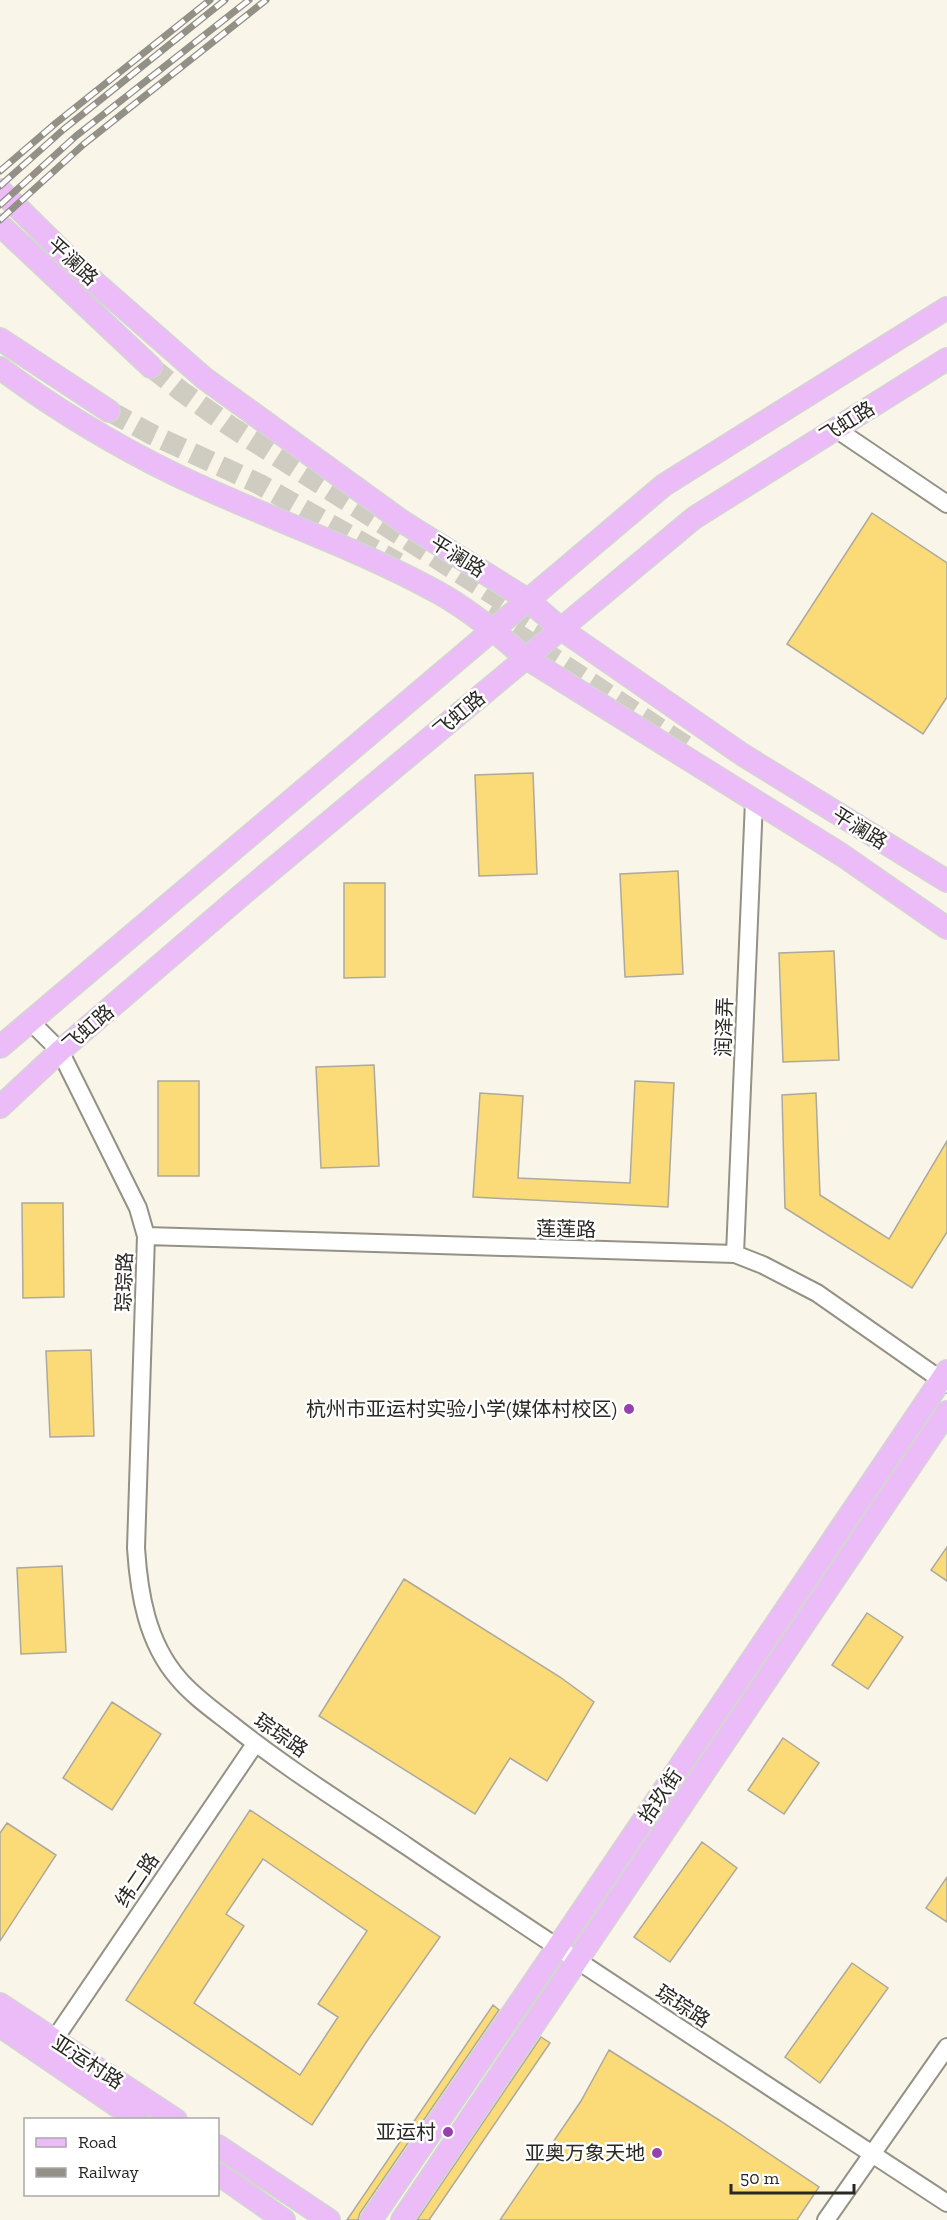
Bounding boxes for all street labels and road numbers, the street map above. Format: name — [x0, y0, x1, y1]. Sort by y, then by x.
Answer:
street label: 平澜路 — [43, 232, 103, 290]
street label: 飞虹路 — [815, 396, 879, 448]
street label: 平澜路 — [426, 530, 490, 582]
street label: 飞虹路 — [428, 686, 490, 742]
street label: 平澜路 — [828, 802, 892, 854]
street label: 润泽弄 — [711, 997, 737, 1057]
street label: 飞虹路 — [57, 999, 119, 1057]
street label: 莲莲路 — [536, 1216, 596, 1242]
street label: 琮琮路 — [111, 1252, 137, 1312]
street label: 琮琮路 — [250, 1708, 312, 1762]
street label: 拾玖街 — [633, 1764, 687, 1828]
street label: 纬二路 — [110, 1848, 164, 1912]
street label: 琮琮路 — [651, 1980, 715, 2032]
street label: 亚运村路 — [48, 2030, 128, 2094]

